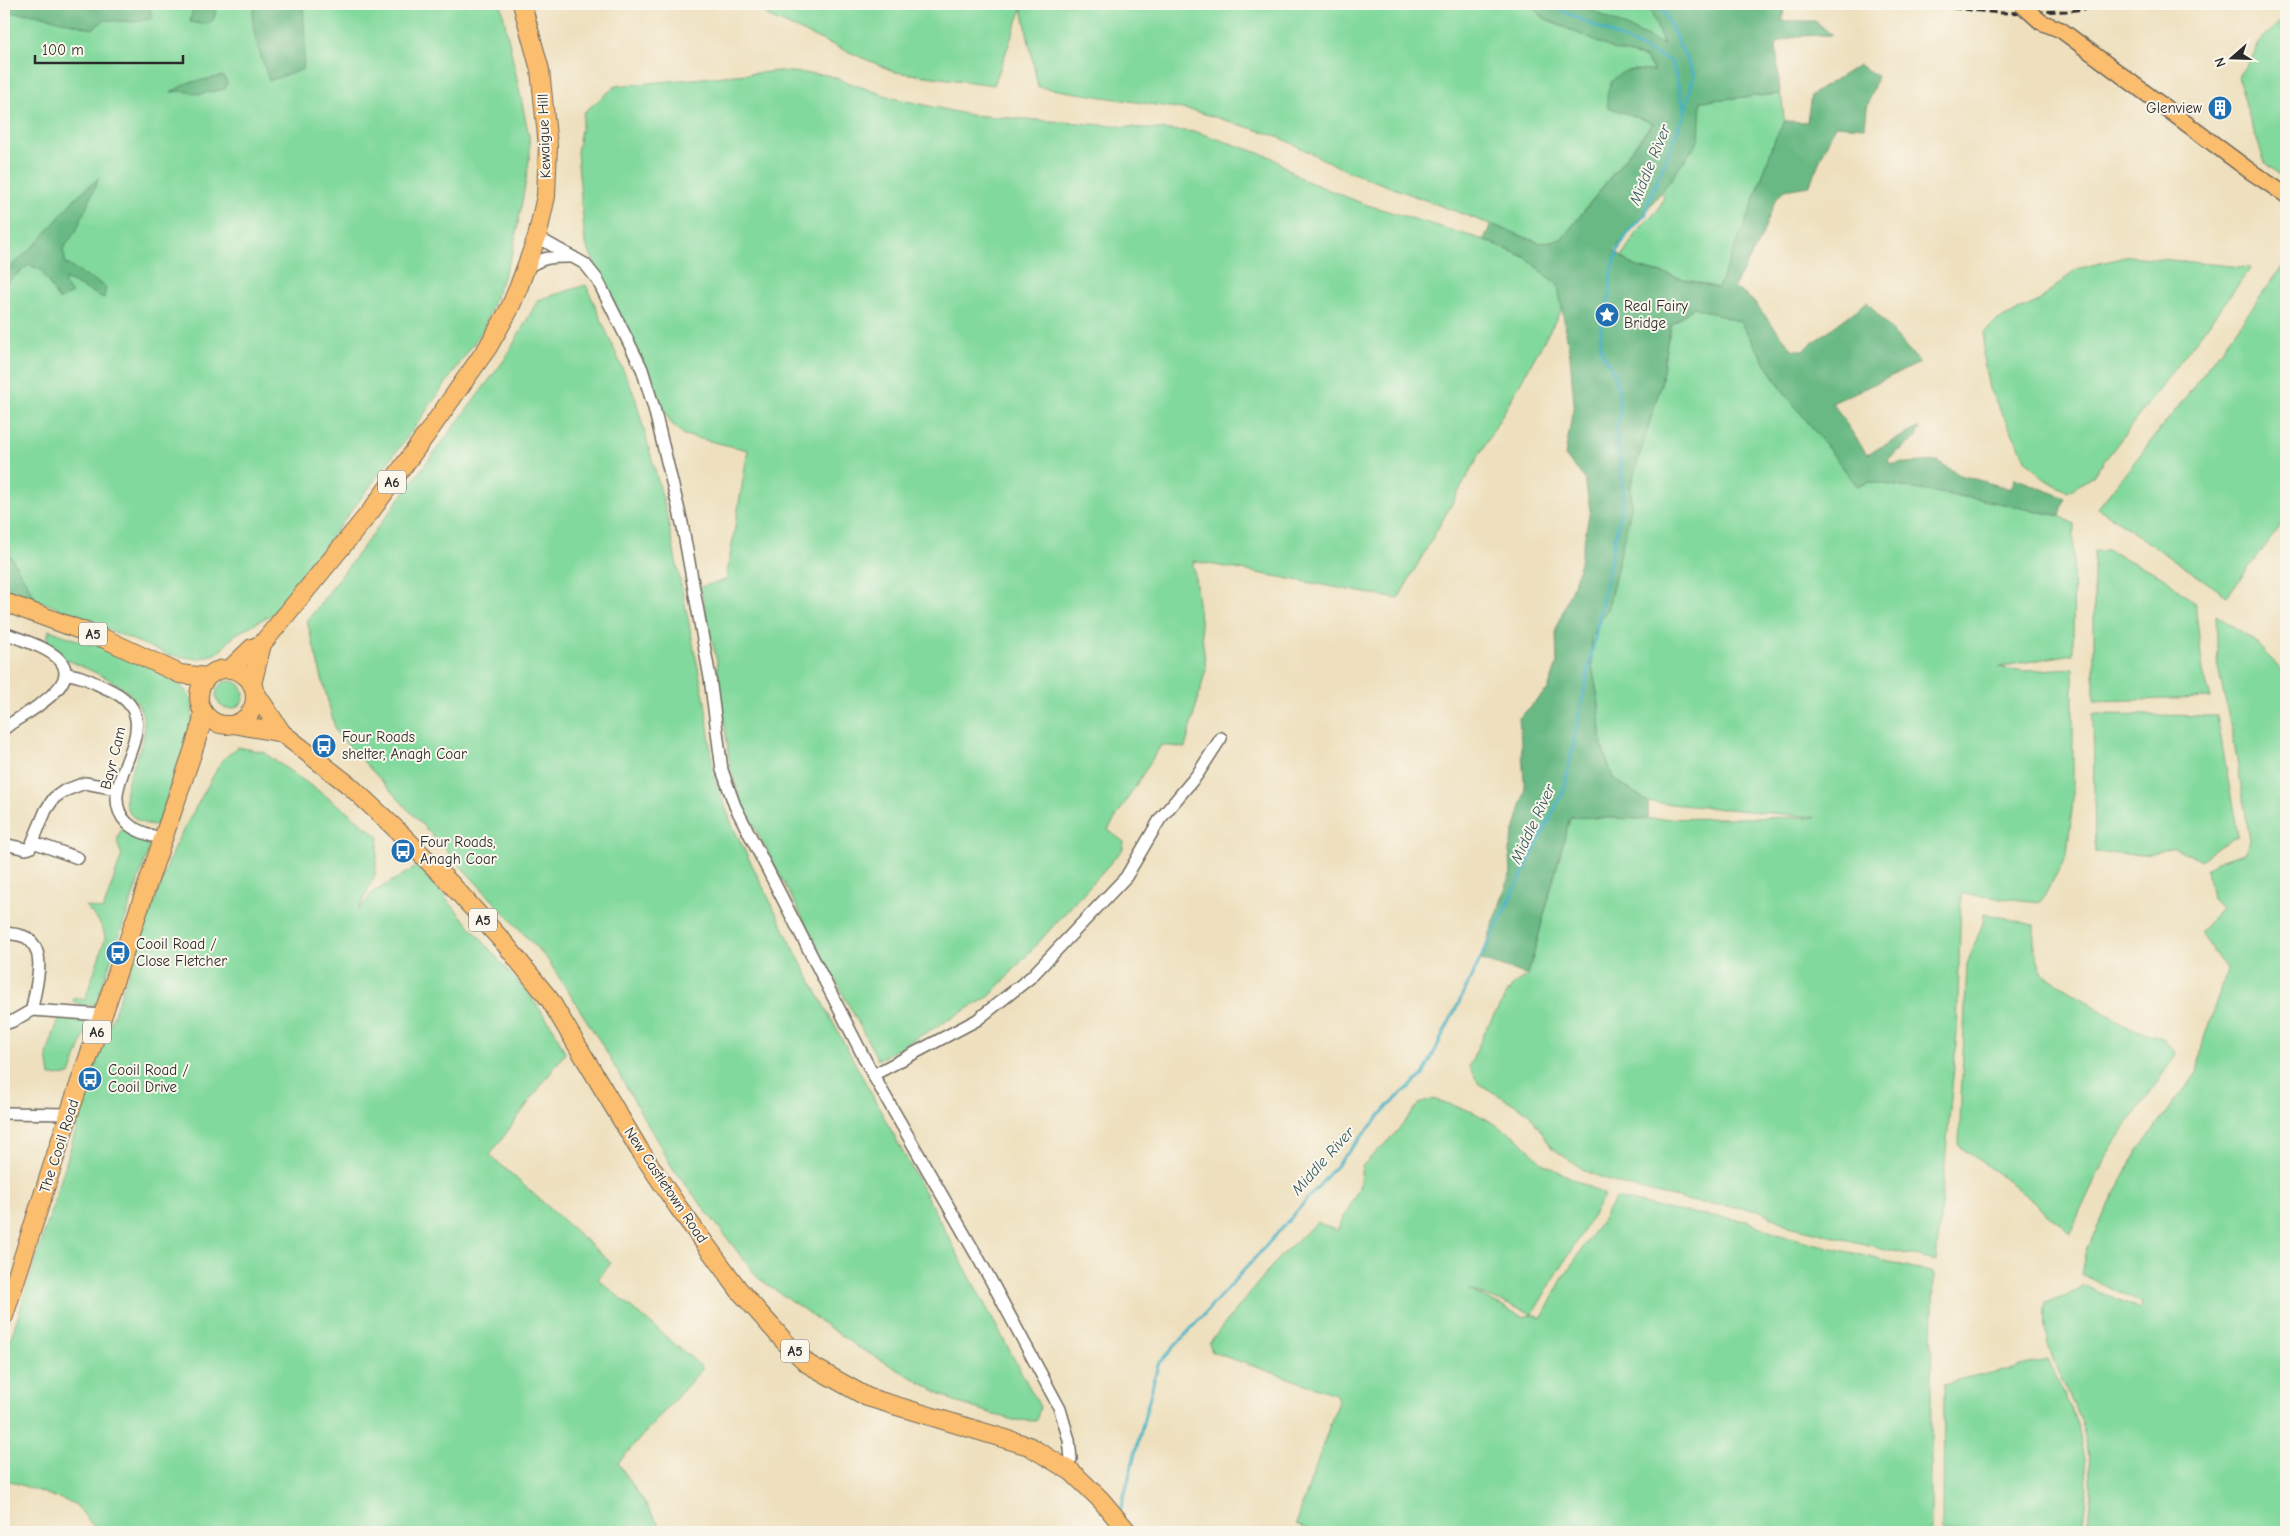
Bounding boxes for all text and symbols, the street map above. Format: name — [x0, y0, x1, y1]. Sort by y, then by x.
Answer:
scale bar — [35, 32, 182, 64]
north arrow — [2208, 32, 2258, 82]
text: 100 m — [42, 41, 84, 59]
text: N — [2211, 55, 2230, 69]
street label: Kewaigue Hill — [534, 93, 554, 179]
building icon: Glenview — [2207, 95, 2233, 121]
place label: Glenview — [2146, 99, 2202, 117]
water label: Middle River — [1625, 122, 1675, 209]
place label: Real Fairy Bridge — [1624, 297, 1688, 332]
place icon: Real Fairy Bridge — [1594, 302, 1620, 328]
road number: A6 — [378, 471, 406, 494]
road number: A5 — [79, 622, 107, 646]
street label: Bayr Cam — [97, 725, 129, 791]
place label: Four Roads shelter, Anagh Coar — [342, 728, 467, 763]
bus stop icon: Four Roads shelter, Anagh Coar — [311, 733, 337, 759]
water label: Middle River — [1506, 781, 1559, 867]
place label: Four Roads, Anagh Coar — [420, 833, 497, 868]
bus stop icon: Four Roads, Anagh Coar — [390, 838, 416, 864]
road number: A5 — [469, 908, 497, 932]
place label: Cooil Road / Close Fletcher — [136, 935, 227, 970]
bus stop icon: Cooil Road / Close Fletcher — [105, 940, 131, 966]
road number: A6 — [83, 1020, 111, 1044]
place label: Cooil Road / Cooil Drive — [108, 1061, 189, 1096]
bus stop icon: Cooil Road / Cooil Drive — [77, 1066, 103, 1092]
street label: The Cooil Road — [35, 1097, 83, 1195]
water label: Middle River — [1287, 1123, 1359, 1199]
street label: New Castletown Road — [621, 1124, 711, 1246]
road number: A5 — [781, 1340, 809, 1362]

